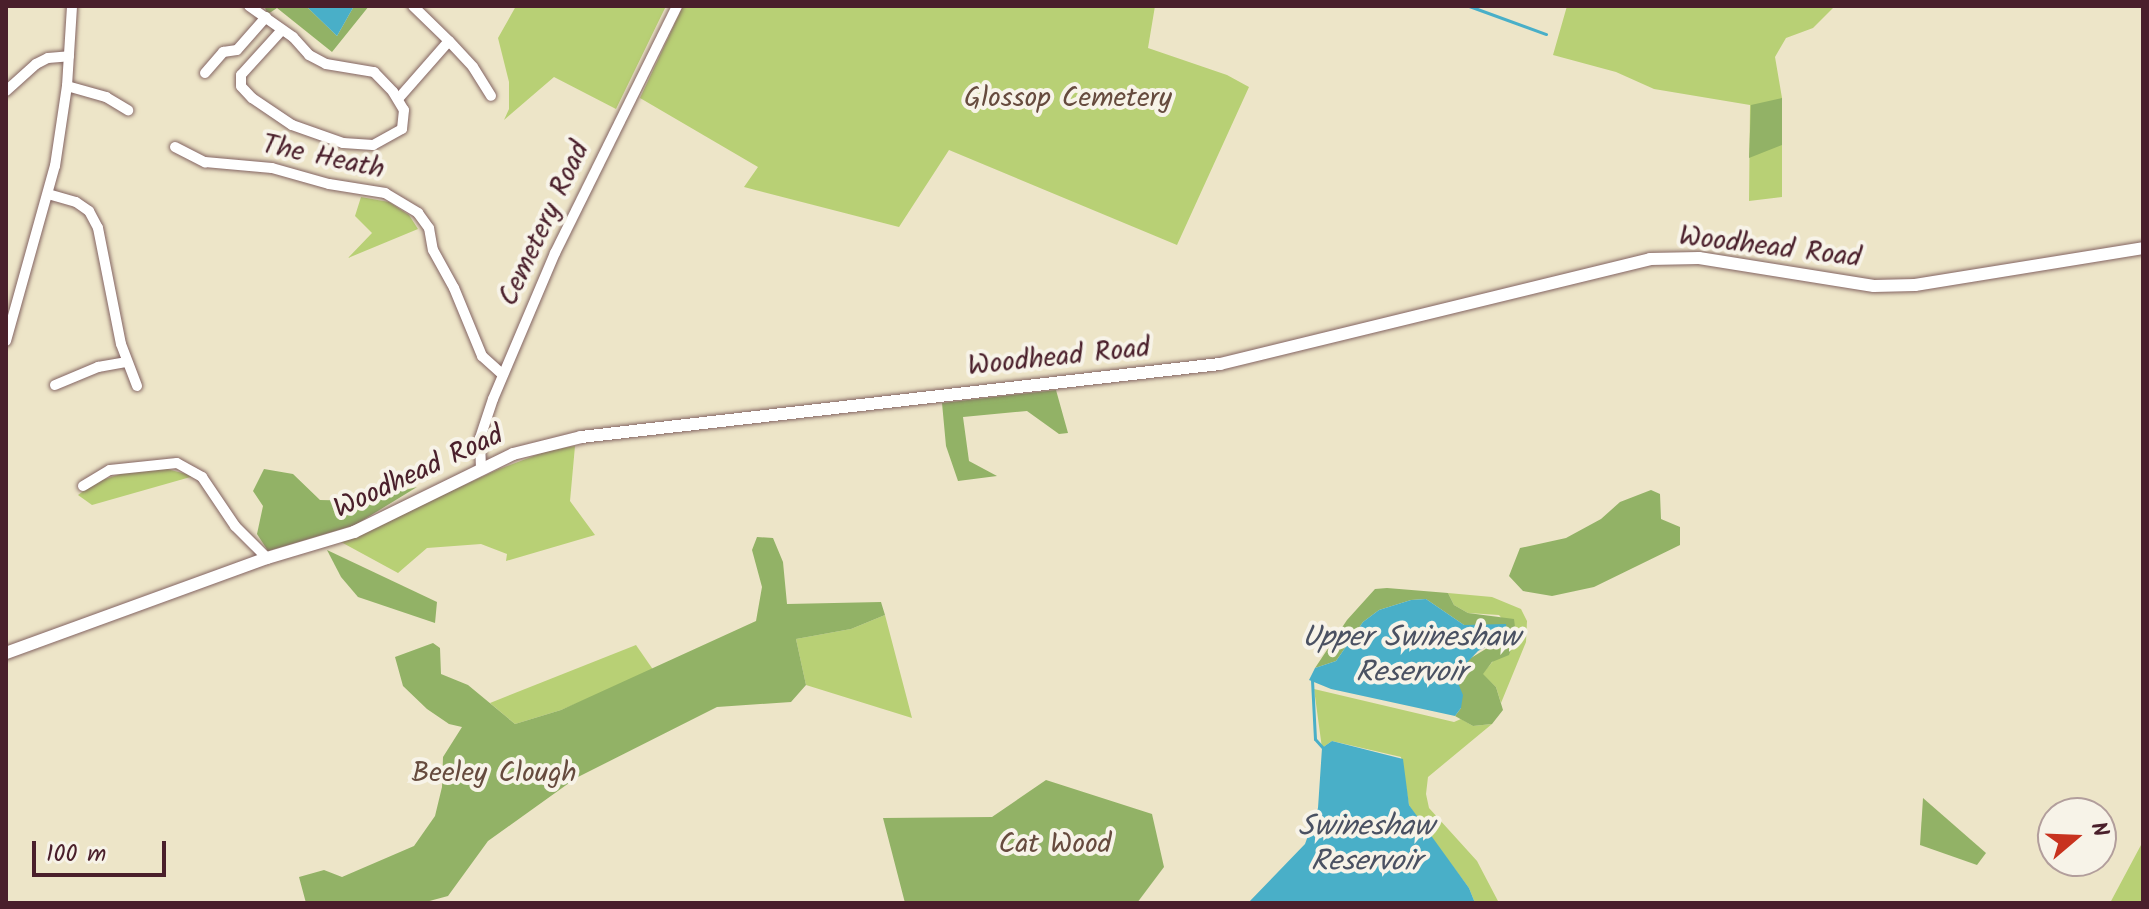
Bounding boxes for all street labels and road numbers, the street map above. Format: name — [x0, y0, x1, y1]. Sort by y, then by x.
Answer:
street label: The Heath — [259, 129, 387, 187]
street label: Cemetery Road — [492, 136, 598, 312]
street label: Woodhead Road — [1677, 220, 1863, 276]
street label: Woodhead Road — [966, 332, 1152, 384]
street label: Woodhead Road — [329, 419, 509, 527]

